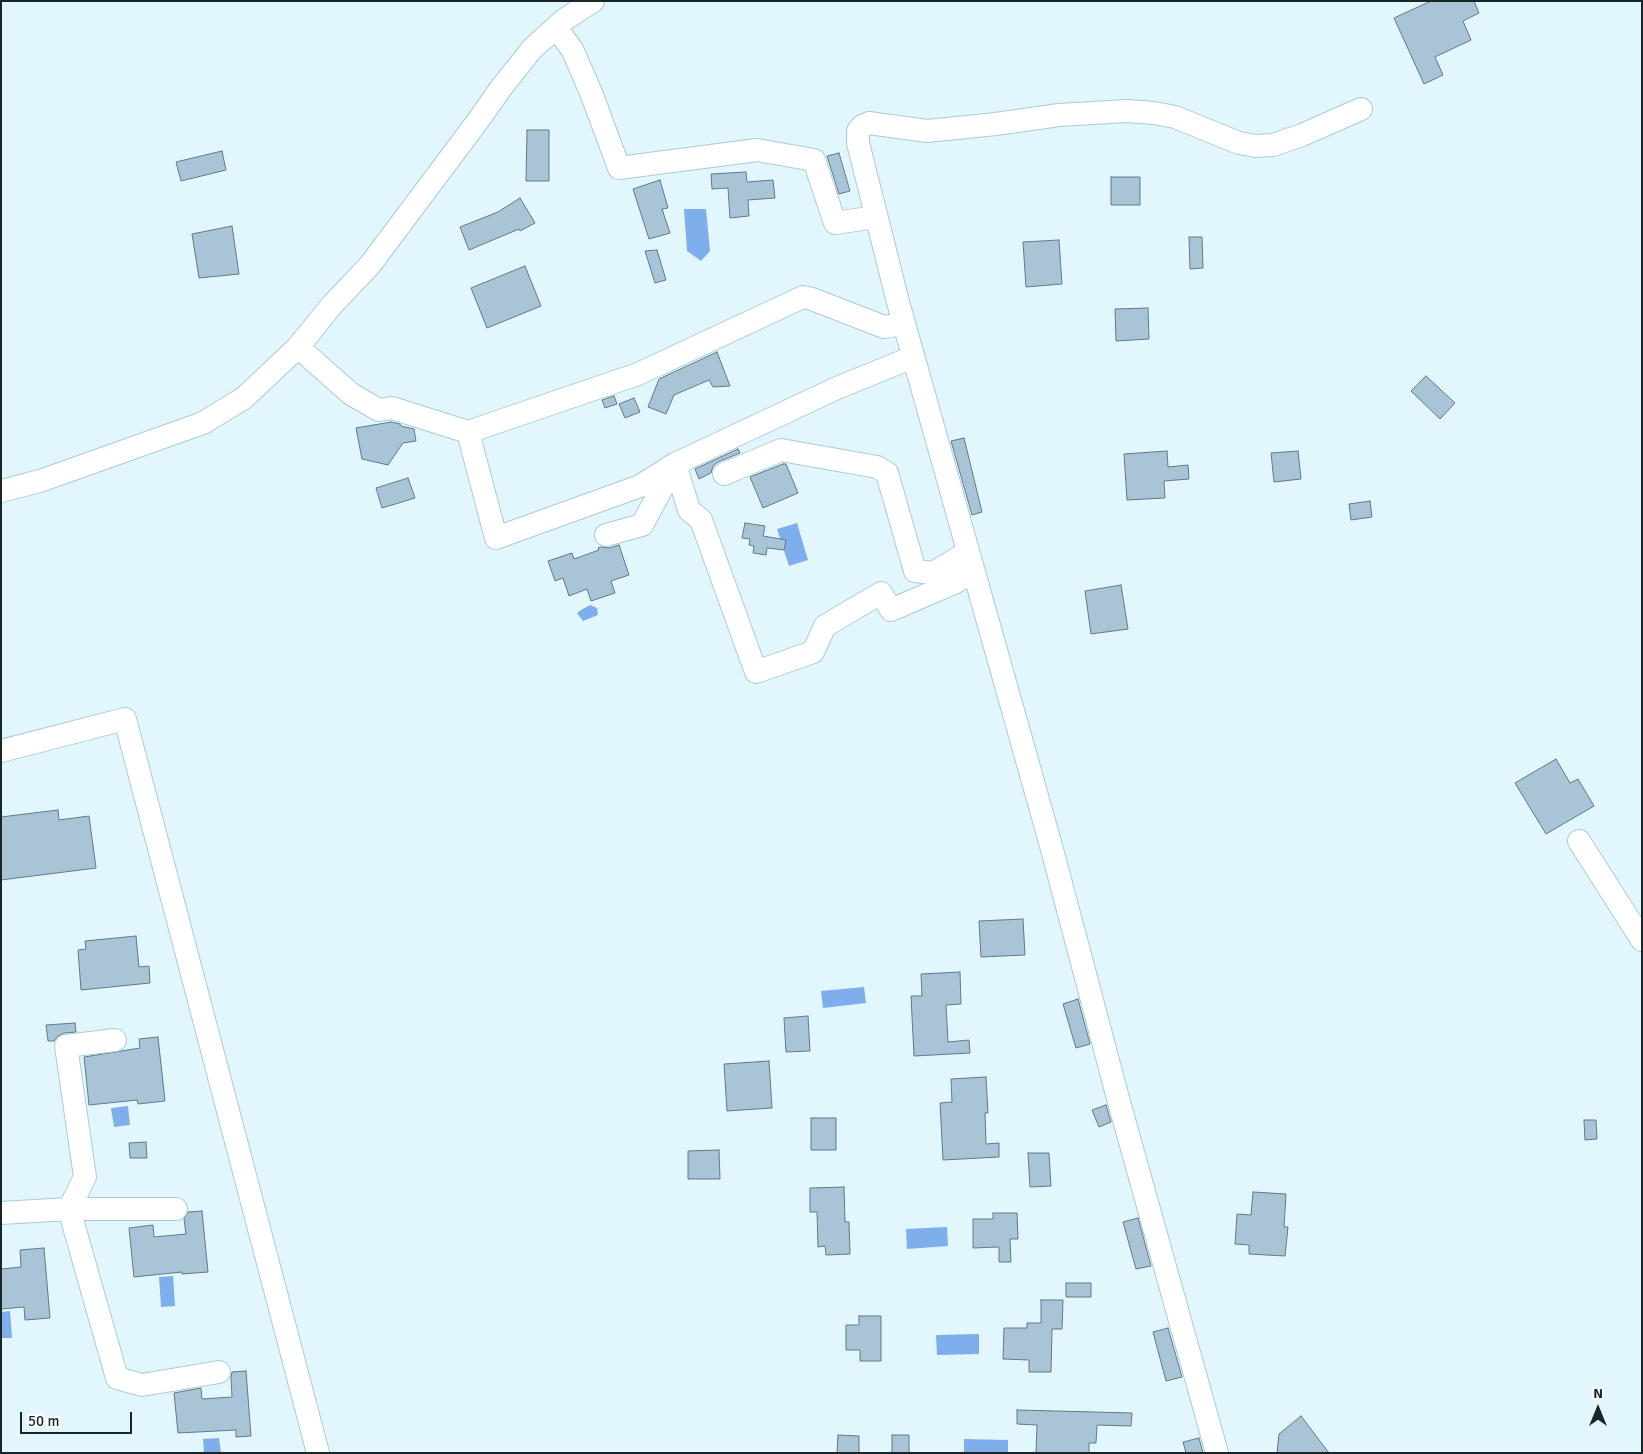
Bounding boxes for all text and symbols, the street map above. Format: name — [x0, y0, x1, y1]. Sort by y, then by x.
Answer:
north arrow — [1573, 1384, 1623, 1434]
text: N — [1593, 1385, 1603, 1402]
scale bar — [22, 1402, 135, 1434]
text: 50 m — [28, 1412, 59, 1430]

